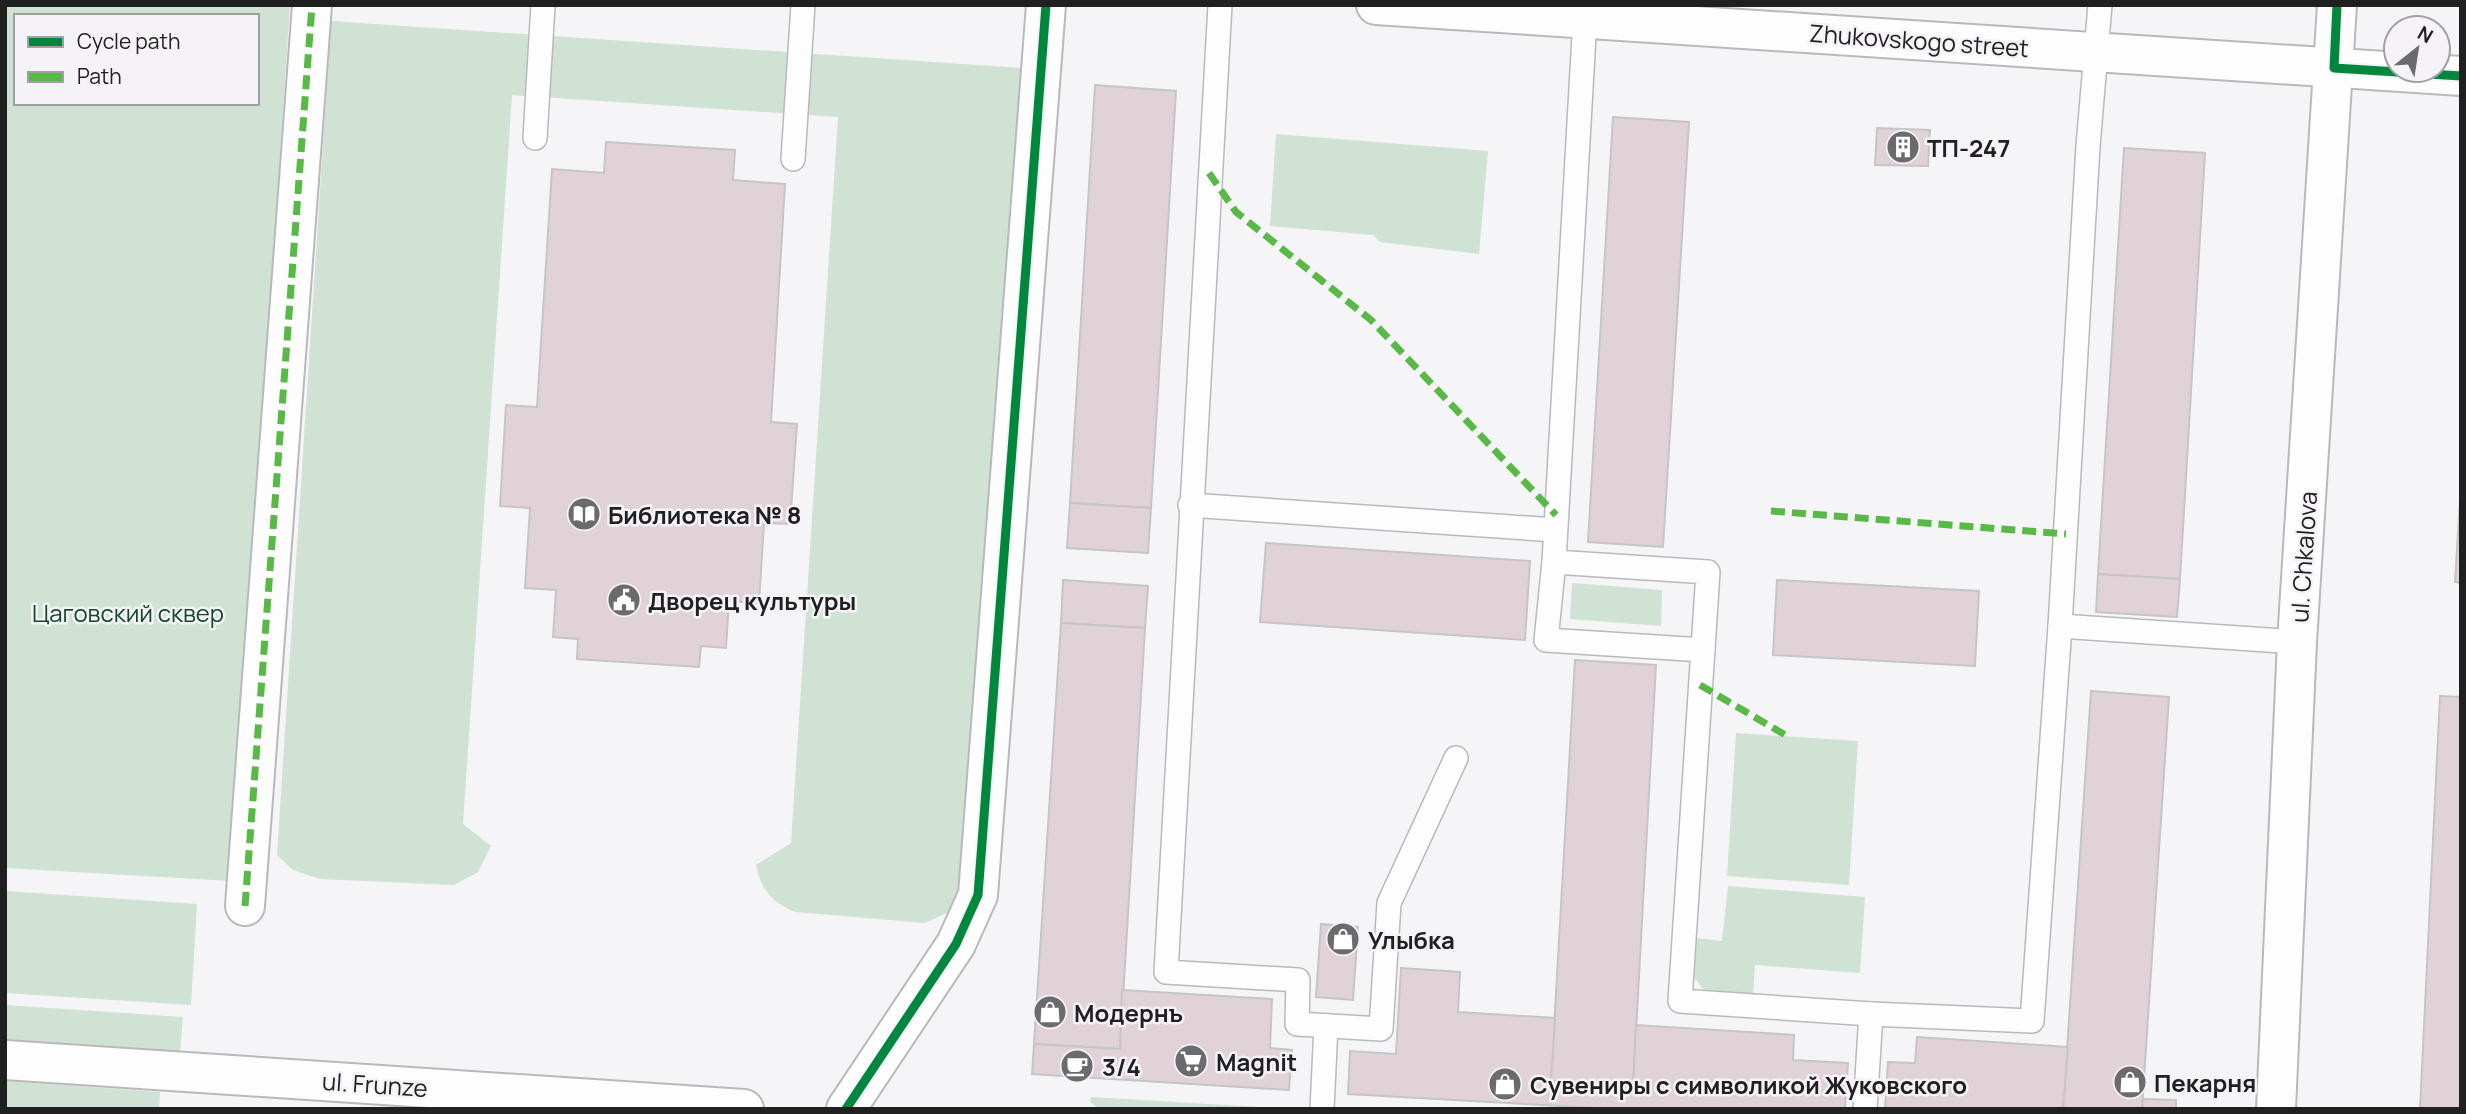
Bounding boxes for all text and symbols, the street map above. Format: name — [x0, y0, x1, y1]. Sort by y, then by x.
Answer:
legend — [14, 14, 259, 105]
north arrow — [2382, 14, 2452, 84]
street label: Zhukovskogo street — [1808, 16, 2030, 64]
text: N — [2413, 20, 2438, 49]
text: Cycle path — [77, 27, 180, 55]
text: Path — [77, 62, 122, 90]
building icon: ТП-247 — [1884, 128, 1922, 166]
place label: ТП-247 — [1927, 131, 2010, 164]
street label: ul. Chkalova — [2282, 490, 2324, 624]
library icon: Библиотека № 8 — [565, 495, 603, 533]
place label: Библиотека № 8 — [608, 498, 801, 531]
public building icon: Дворец культуры — [605, 581, 643, 619]
place label: Дворец культуры — [648, 584, 856, 617]
park label: Цаговский сквер — [32, 596, 224, 629]
shop icon: Улыбка — [1324, 920, 1362, 958]
place label: Улыбка — [1368, 923, 1455, 956]
shop icon: Модернъ — [1031, 993, 1069, 1031]
place label: Модернъ — [1074, 996, 1183, 1029]
supermarket icon: Magnit — [1172, 1042, 1210, 1080]
place label: Magnit — [1216, 1045, 1297, 1078]
cafe icon: 3/4 — [1058, 1047, 1096, 1085]
place label: 3/4 — [1102, 1050, 1141, 1083]
shop icon: Пекарня — [2111, 1063, 2149, 1101]
street label: ul. Frunze — [321, 1064, 429, 1104]
shop icon: Сувениры с символикой Жуковского — [1486, 1065, 1524, 1103]
place label: Пекарня — [2154, 1066, 2256, 1099]
place label: Сувениры с символикой Жуковского — [1530, 1068, 1967, 1101]

